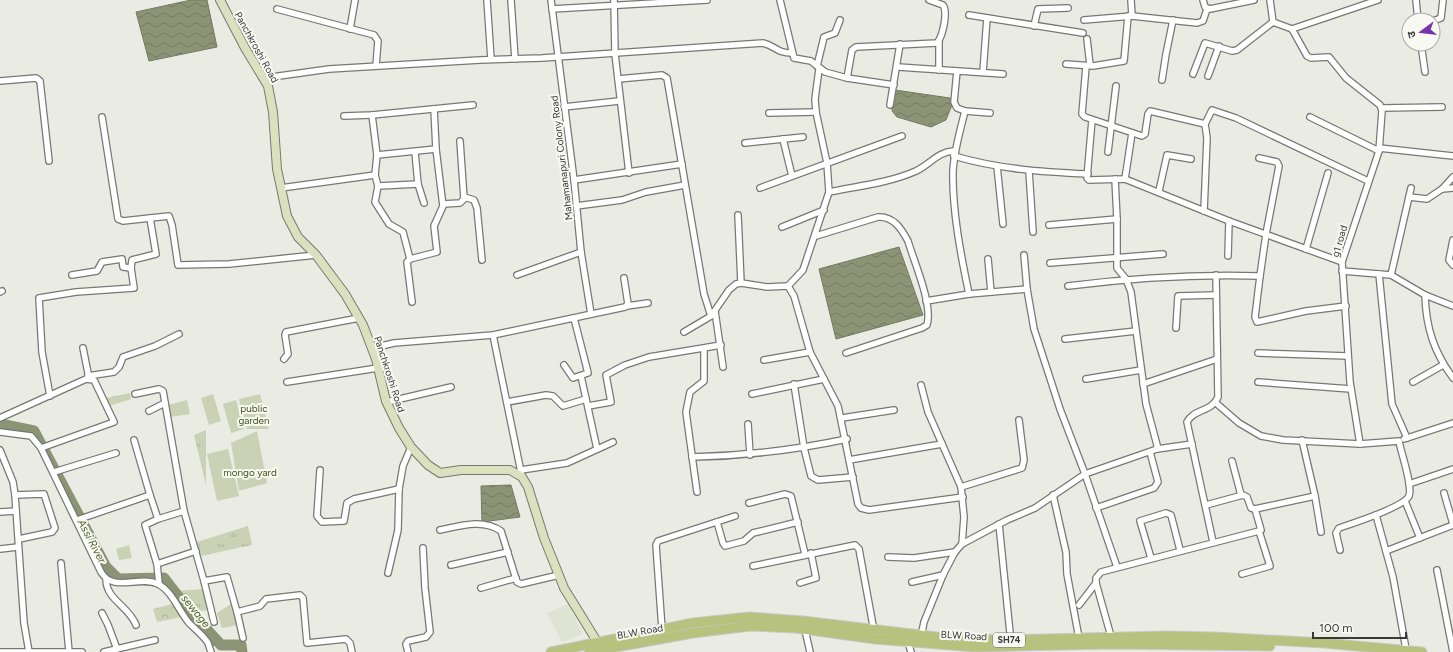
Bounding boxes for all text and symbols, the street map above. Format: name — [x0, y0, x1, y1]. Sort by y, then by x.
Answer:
street label: Panchkroshi Road — [232, 9, 282, 85]
north arrow — [1401, 12, 1441, 52]
text: उ — [1405, 29, 1419, 39]
street label: Mahamanapuri Colony Road — [547, 95, 576, 221]
street label: g1 road — [1329, 224, 1350, 259]
street label: Panchkroshi Road — [371, 334, 408, 414]
park label: public garden — [238, 402, 270, 427]
park label: mongo yard — [223, 466, 277, 479]
water label: Assi River — [74, 516, 109, 567]
water label: sewage — [178, 592, 213, 630]
scale bar — [1313, 614, 1406, 640]
street label: BLW Road — [616, 621, 664, 642]
text: 100 m — [1319, 621, 1353, 635]
street label: BLW Road — [940, 628, 988, 643]
road number: SH74 — [993, 633, 1025, 647]

